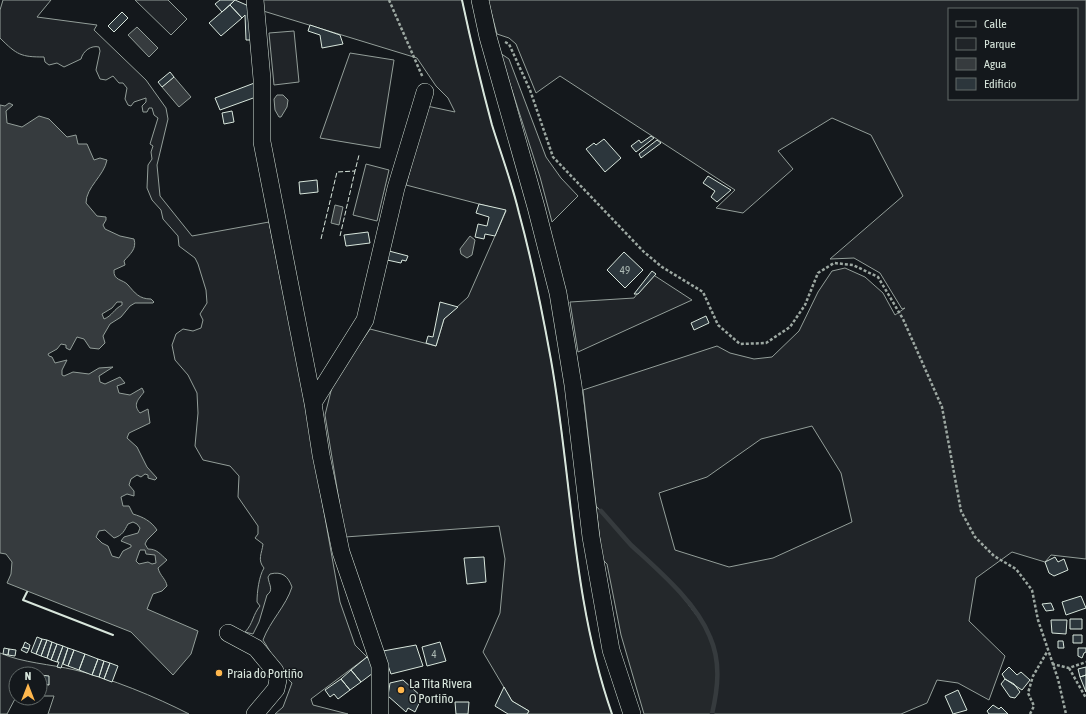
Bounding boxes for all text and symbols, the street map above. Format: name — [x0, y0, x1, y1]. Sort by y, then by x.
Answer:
legend — [948, 8, 1078, 100]
text: Calle — [984, 17, 1007, 31]
text: Parque — [984, 37, 1016, 51]
text: Agua — [984, 57, 1006, 71]
text: Edificio — [984, 77, 1017, 91]
house number: 49 — [620, 264, 630, 276]
house number: 4 — [431, 648, 437, 660]
north arrow — [8, 666, 48, 706]
place label: Praia do Portiño — [227, 666, 303, 681]
marker: Praia do Portiño — [214, 668, 224, 678]
text: N — [25, 670, 31, 682]
place label: La Tita Rivera O Portiño — [409, 676, 472, 706]
marker: La Tita Rivera O Portiño — [396, 685, 406, 695]

